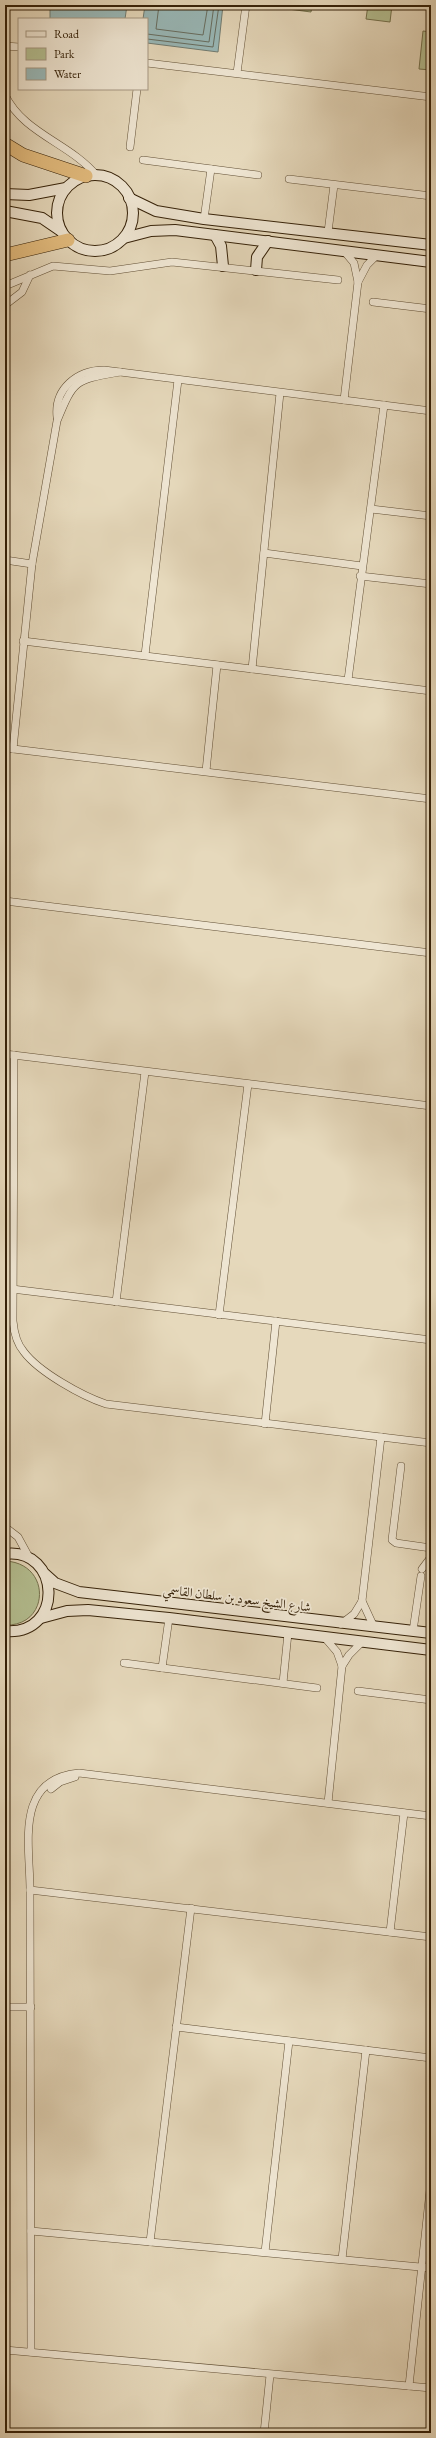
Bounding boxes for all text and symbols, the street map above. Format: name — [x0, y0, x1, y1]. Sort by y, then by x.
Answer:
legend — [18, 18, 148, 90]
text: Road — [54, 26, 80, 42]
text: Park — [54, 46, 75, 62]
text: Water — [54, 66, 81, 82]
street label: شارع الشيخ سعود بن سلطان القاسمي — [162, 1580, 312, 1619]

